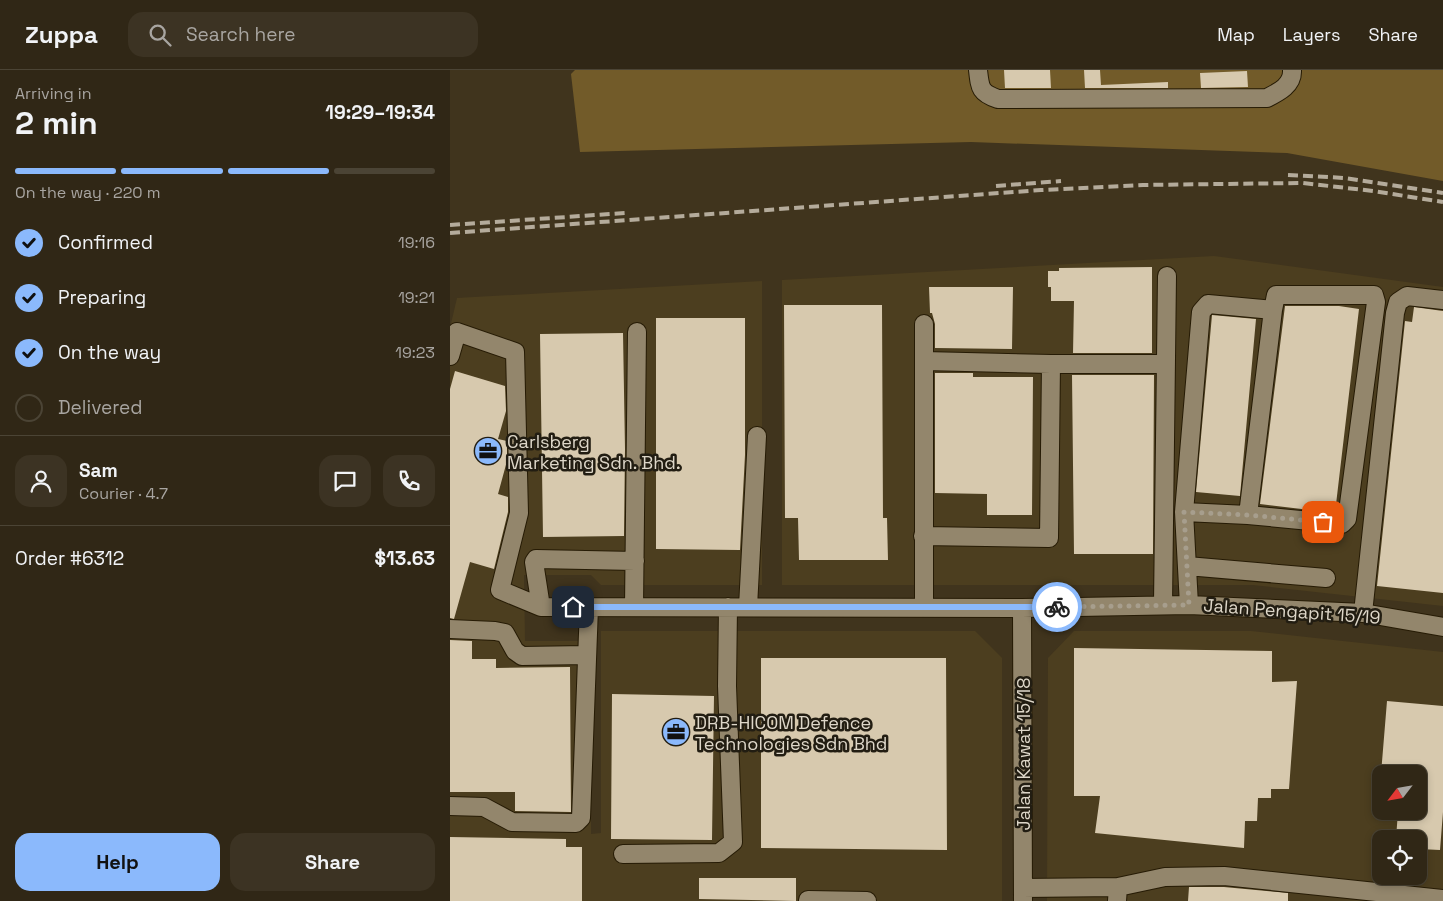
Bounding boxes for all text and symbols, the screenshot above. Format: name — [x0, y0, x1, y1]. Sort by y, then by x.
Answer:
search box — [128, 12, 478, 57]
text: Zuppa — [25, 19, 98, 50]
icon: search — [146, 21, 174, 49]
text: Search here — [186, 22, 295, 47]
text: Map — [1217, 23, 1255, 46]
text: Layers — [1283, 23, 1340, 46]
text: Share — [1368, 23, 1418, 46]
text: Arriving in — [15, 83, 92, 104]
text: 19:29–19:34 — [325, 100, 435, 125]
text: 2 min — [15, 103, 98, 143]
text: On the way · 220 m — [15, 182, 161, 203]
icon: check — [15, 229, 43, 257]
text: Confirmed — [58, 230, 153, 255]
text: 19:16 — [398, 232, 435, 253]
icon: check — [15, 284, 43, 312]
text: Preparing — [58, 285, 146, 310]
text: 19:21 — [398, 287, 435, 308]
icon: check — [15, 339, 43, 367]
text: On the way — [58, 340, 161, 365]
text: 19:23 — [395, 342, 435, 363]
text: Delivered — [58, 395, 143, 420]
place label: Carlsberg Marketing Sdn. Bhd. — [507, 430, 680, 474]
office icon: Carlsberg Marketing Sdn. Bhd. — [473, 436, 503, 466]
button: person — [15, 455, 67, 507]
button: chat — [319, 455, 371, 507]
button: phone — [383, 455, 435, 507]
text: Sam — [79, 458, 118, 483]
text: Courier · 4.7 — [79, 483, 168, 504]
pin — [1302, 501, 1344, 543]
icon: bag — [1309, 508, 1337, 536]
text: Order #6312 — [15, 546, 124, 571]
text: $13.63 — [375, 546, 435, 571]
courier — [1032, 582, 1082, 632]
pin — [552, 586, 594, 628]
icon: home — [559, 593, 587, 621]
icon: bike — [1043, 593, 1071, 621]
street label: Jalan Pengapit 15/19 — [1203, 593, 1381, 629]
street label: Jalan Kawat 15/18 — [1012, 678, 1035, 830]
place label: DRB-HICOM Defence Technologies Sdn Bhd — [695, 711, 887, 755]
office icon: DRB-HICOM Defence Technologies Sdn Bhd — [661, 717, 691, 747]
north arrow — [1372, 765, 1428, 820]
map controls — [1372, 765, 1427, 885]
button: locate — [1372, 830, 1427, 885]
button: Help — [15, 833, 220, 891]
button: Share — [230, 833, 435, 891]

